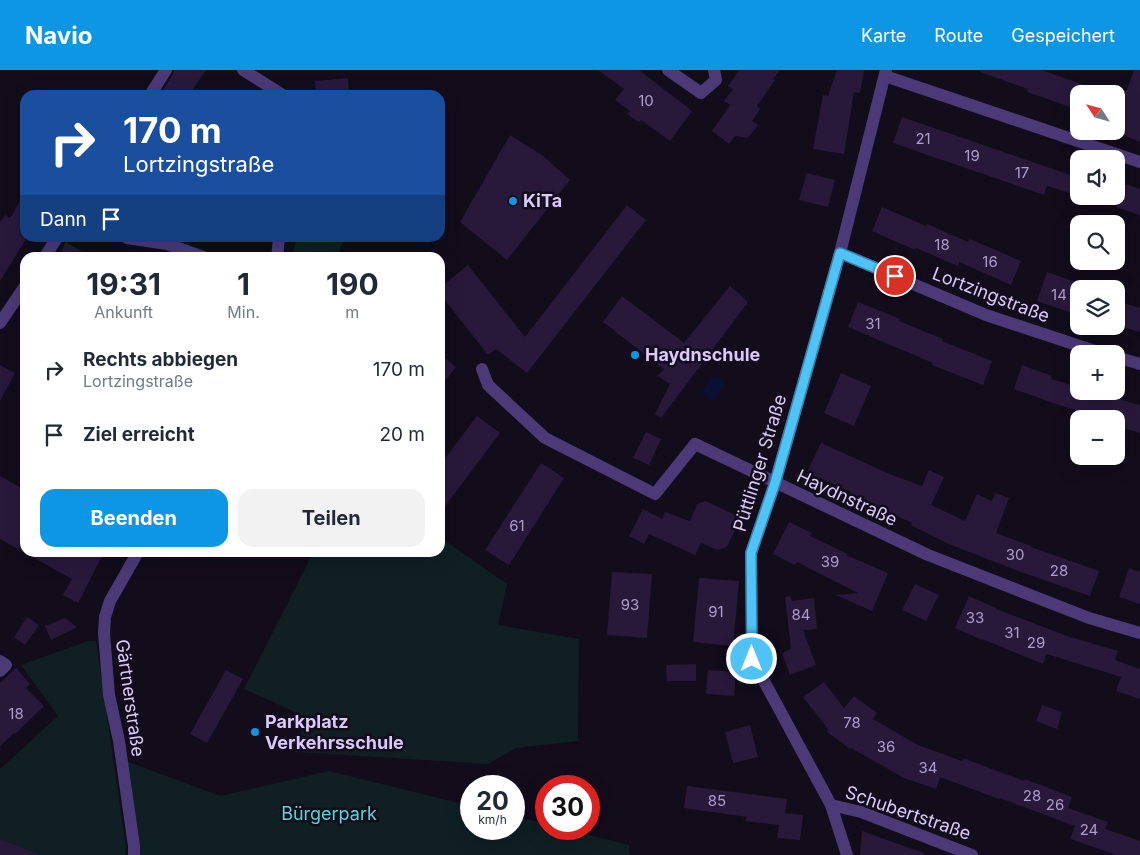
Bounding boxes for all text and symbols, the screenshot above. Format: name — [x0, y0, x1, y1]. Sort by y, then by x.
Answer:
text: Navio — [25, 21, 92, 50]
text: Karte — [861, 25, 906, 46]
text: Route — [934, 25, 983, 46]
text: Gespeichert — [1011, 25, 1115, 46]
north arrow — [1070, 85, 1125, 140]
map controls — [1070, 85, 1125, 465]
house number: 10 — [638, 91, 654, 110]
text: 170 m — [123, 109, 222, 151]
icon: right — [40, 110, 105, 175]
house number: 21 — [915, 129, 931, 148]
house number: 19 — [964, 146, 980, 165]
button: sound — [1070, 150, 1125, 205]
text: Lortzingstraße — [123, 151, 274, 177]
house number: 17 — [1015, 163, 1029, 182]
place label: KiTa — [523, 190, 562, 211]
marker: KiTa — [507, 195, 519, 207]
icon: arrive — [97, 205, 125, 233]
text: Dann — [40, 208, 87, 231]
button: search — [1070, 215, 1125, 270]
house number: 18 — [934, 235, 950, 254]
house number: 16 — [982, 252, 998, 271]
pin — [874, 255, 916, 297]
icon: arrive — [881, 262, 909, 290]
street label: Lortzingstraße — [930, 263, 1053, 327]
text: 19:31 — [86, 266, 161, 302]
text: 1 — [237, 266, 250, 302]
text: 190 — [326, 266, 379, 302]
button: layers — [1070, 280, 1125, 335]
house number: 14 — [1051, 285, 1067, 304]
text: Ankunft — [94, 302, 153, 322]
text: Min. — [227, 302, 260, 322]
text: m — [345, 302, 359, 322]
house number: 31 — [865, 314, 881, 333]
place label: Haydnschule — [645, 344, 761, 365]
button: + — [1070, 345, 1125, 400]
text: Rechts abbiegen — [83, 348, 238, 371]
marker: Haydnschule — [629, 349, 641, 361]
icon: right — [40, 356, 68, 384]
text: 170 m — [373, 358, 425, 381]
text: Lortzingstraße — [83, 371, 193, 391]
street label: Püttlinger Straße — [729, 392, 790, 534]
button: − — [1070, 410, 1125, 465]
icon: arrive — [40, 421, 68, 449]
text: Ziel erreicht — [83, 423, 195, 446]
text: 20 m — [379, 423, 425, 446]
street label: Haydnstraße — [794, 465, 901, 530]
button: Beenden — [40, 489, 228, 547]
button: Teilen — [238, 489, 425, 547]
house number: 61 — [509, 516, 525, 535]
house number: 30 — [1006, 545, 1024, 564]
house number: 39 — [821, 552, 839, 571]
house number: 28 — [1050, 561, 1068, 580]
house number: 93 — [621, 595, 639, 614]
house number: 91 — [708, 602, 724, 621]
house number: 84 — [792, 605, 810, 624]
house number: 33 — [966, 608, 984, 627]
house number: 31 — [1004, 623, 1020, 642]
position arrow — [725, 632, 777, 684]
house number: 29 — [1027, 633, 1045, 652]
street label: Gärtnerstraße — [112, 638, 149, 758]
house number: 18 — [8, 704, 24, 723]
place label: Parkplatz Verkehrsschule — [265, 711, 404, 753]
house number: 78 — [843, 713, 861, 732]
marker: Parkplatz Verkehrsschule — [249, 726, 261, 738]
house number: 36 — [877, 737, 895, 756]
house number: 34 — [919, 758, 937, 777]
speed limit sign: 30 — [535, 775, 600, 840]
street label: Schubertstraße — [843, 781, 974, 844]
text: 20 — [476, 786, 509, 816]
house number: 28 — [1023, 786, 1041, 805]
house number: 85 — [708, 791, 726, 810]
house number: 26 — [1046, 795, 1064, 814]
park label: Bürgerpark — [281, 803, 377, 824]
text: km/h — [478, 812, 507, 827]
house number: 24 — [1080, 820, 1098, 839]

